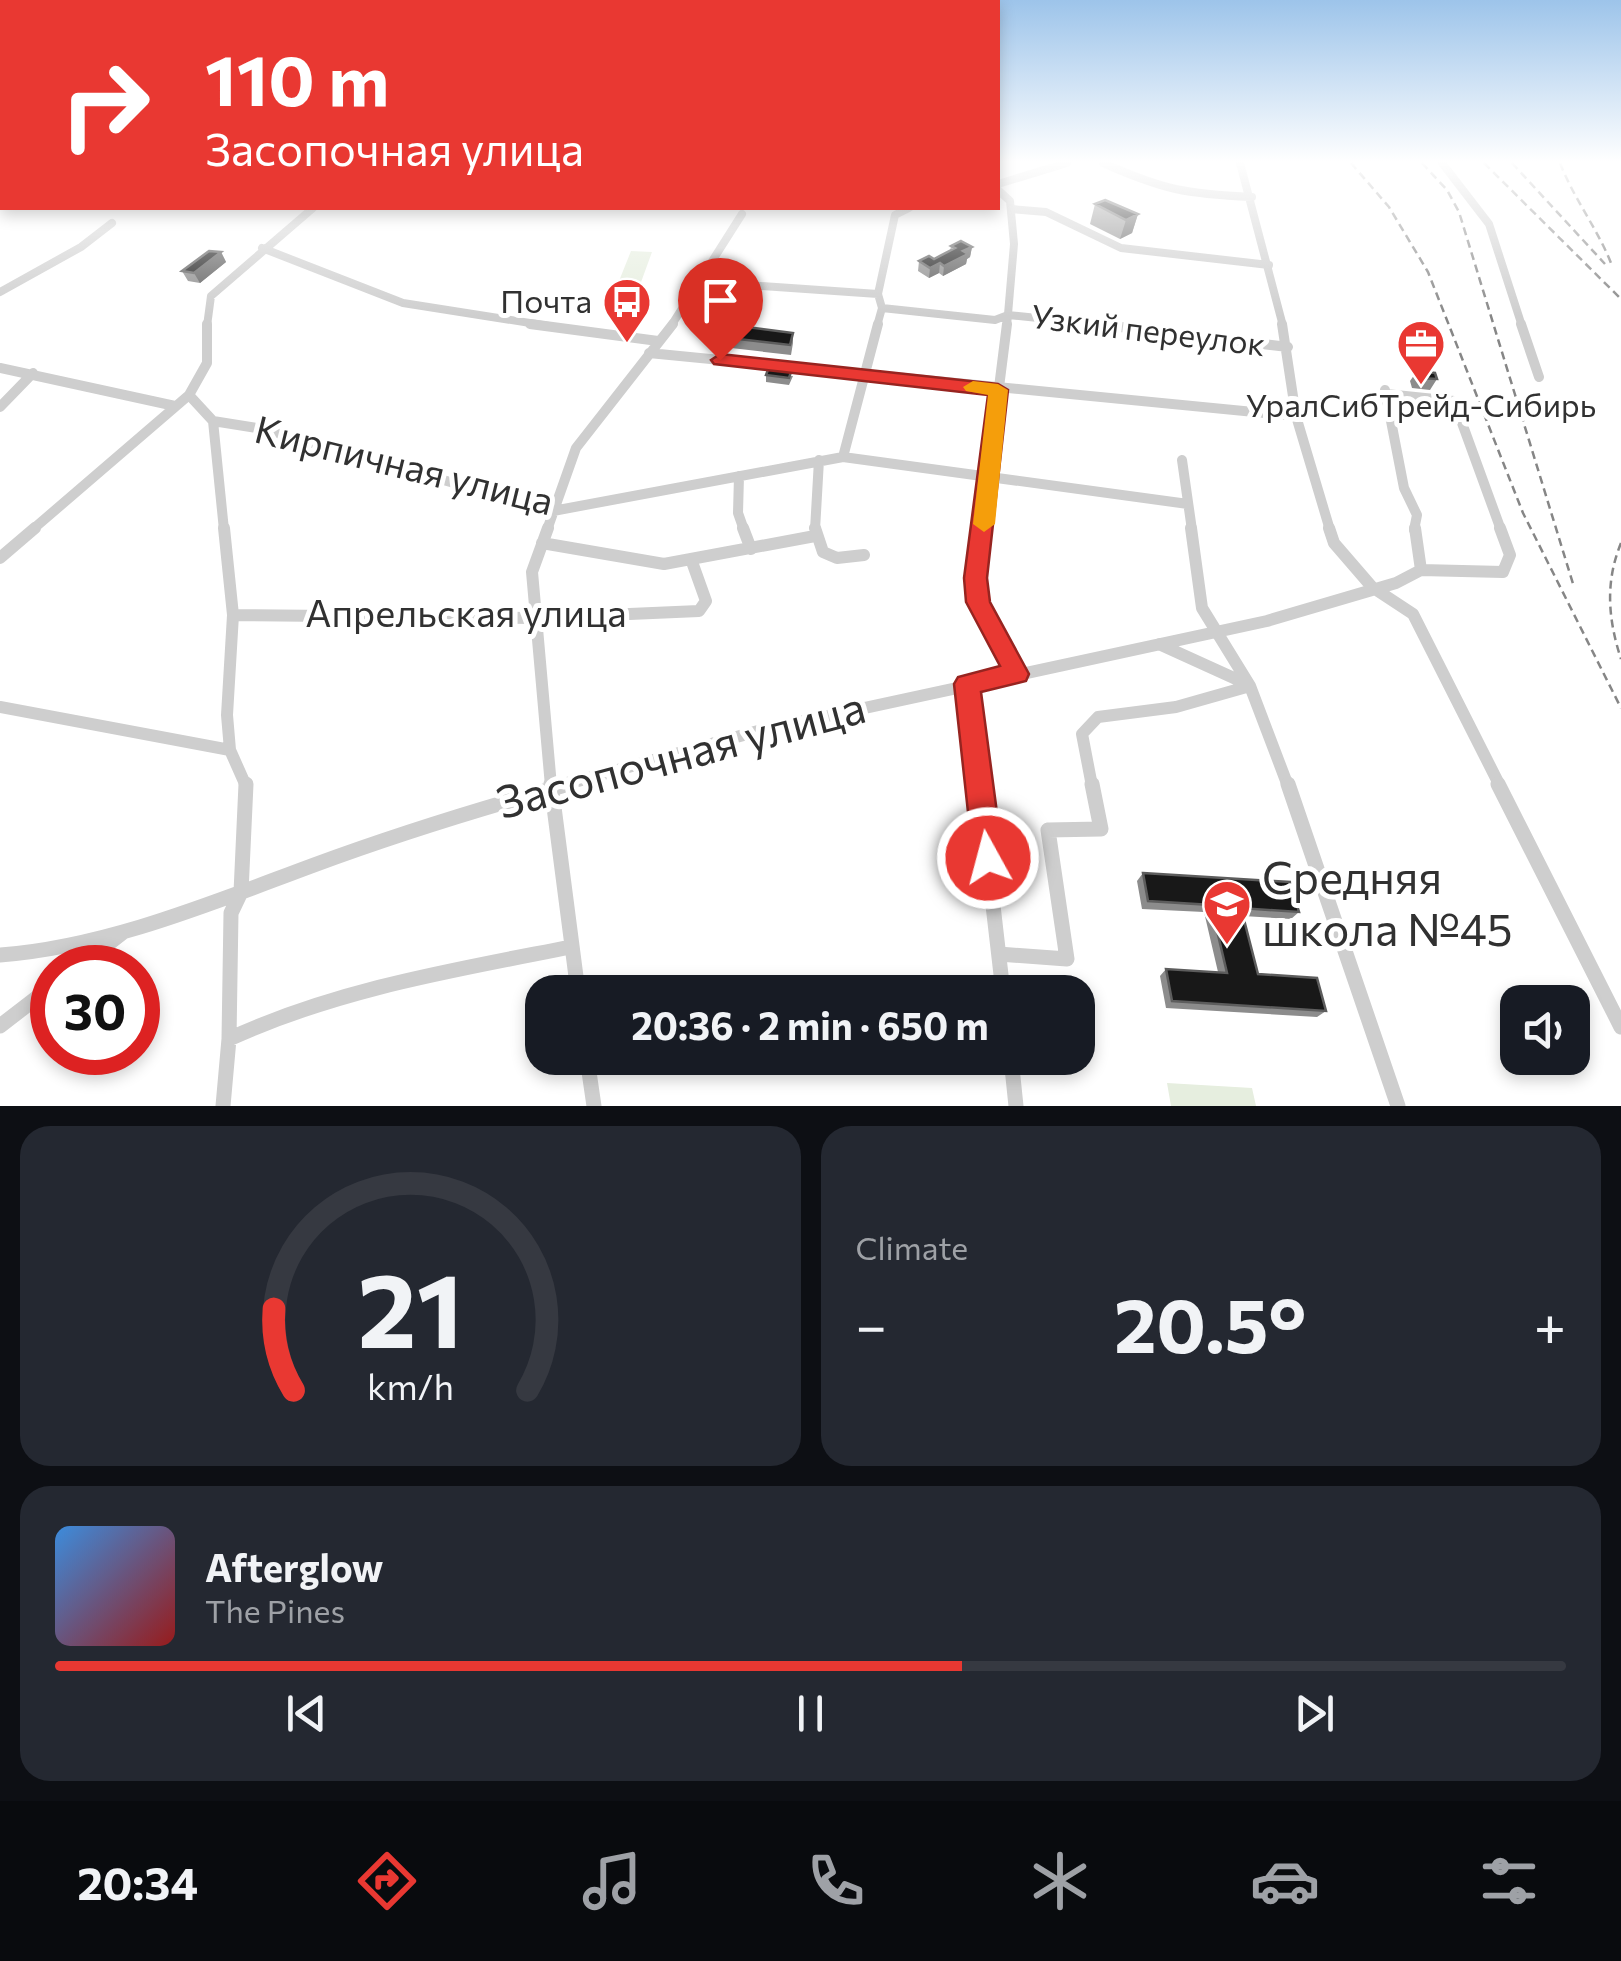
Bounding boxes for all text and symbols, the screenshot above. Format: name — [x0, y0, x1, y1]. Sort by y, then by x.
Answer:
text: 110 m — [205, 35, 389, 120]
icon: right — [40, 40, 170, 170]
text: Засопочная улица — [205, 120, 584, 175]
pin — [678, 258, 763, 361]
icon: arrive — [693, 273, 748, 328]
bus stop icon: Почта — [601, 276, 653, 344]
place label: Почта — [500, 280, 592, 320]
street label: Узкий переулок — [1029, 295, 1267, 363]
office icon: УралСибТрейд-Сибирь — [1395, 318, 1447, 386]
place label: УралСибТрейд-Сибирь — [1246, 384, 1596, 424]
street label: Кирпичная улица — [251, 404, 559, 523]
street label: Апрельская улица — [305, 588, 627, 635]
street label: Засопочная улица — [490, 677, 871, 828]
position arrow — [936, 806, 1040, 910]
place label: Средняя школа №45 — [1262, 848, 1513, 955]
school or university icon: Средняя школа №45 — [1201, 878, 1253, 946]
speed limit sign: 30 — [30, 945, 160, 1075]
map controls — [1500, 985, 1590, 1075]
button: sound — [1500, 985, 1590, 1075]
text: 20:36 · 2 min · 650 m — [631, 1001, 989, 1048]
text: Climate — [856, 1227, 968, 1267]
text: 21 — [357, 1242, 463, 1369]
text: 20.5° — [1114, 1277, 1306, 1368]
text: − — [856, 1290, 887, 1357]
text: + — [1534, 1290, 1566, 1357]
text: km/h — [367, 1364, 454, 1407]
text: Afterglow — [205, 1543, 383, 1590]
text: The Pines — [205, 1590, 345, 1630]
icon: previous — [279, 1686, 334, 1741]
icon: pause — [783, 1686, 838, 1741]
icon: next — [1287, 1686, 1342, 1741]
icon: directions — [352, 1846, 422, 1916]
icon: music — [577, 1846, 647, 1916]
icon: phone — [801, 1846, 871, 1916]
icon: climate — [1025, 1846, 1095, 1916]
icon: car — [1250, 1846, 1320, 1916]
icon: filters — [1474, 1846, 1544, 1916]
text: 20:34 — [77, 1854, 198, 1909]

